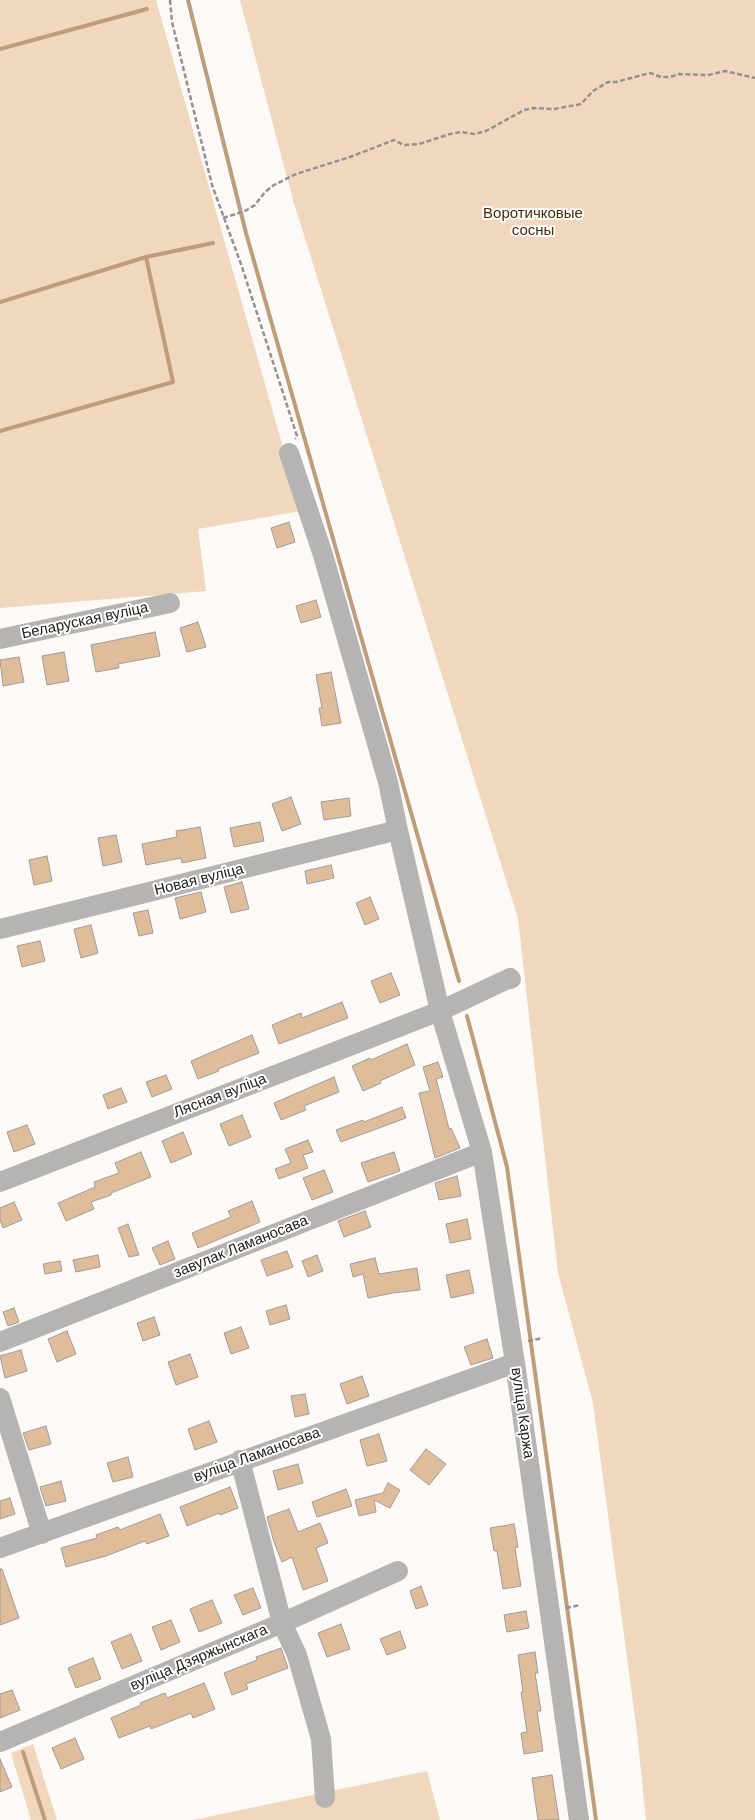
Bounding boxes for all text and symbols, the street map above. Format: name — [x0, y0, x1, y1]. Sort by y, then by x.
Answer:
park label: Воротичковые сосны — [483, 205, 583, 240]
street label: Беларуская вуліца — [20, 599, 150, 643]
street label: Новая вуліца — [152, 860, 246, 900]
street label: Лясная вуліца — [171, 1070, 269, 1122]
street label: завулак Ламаносава — [171, 1212, 311, 1282]
street label: вуліца Каржа — [507, 1366, 537, 1460]
street label: вуліца Ламаносава — [191, 1424, 323, 1486]
street label: вуліца Дзяржынскага — [128, 1621, 270, 1695]

